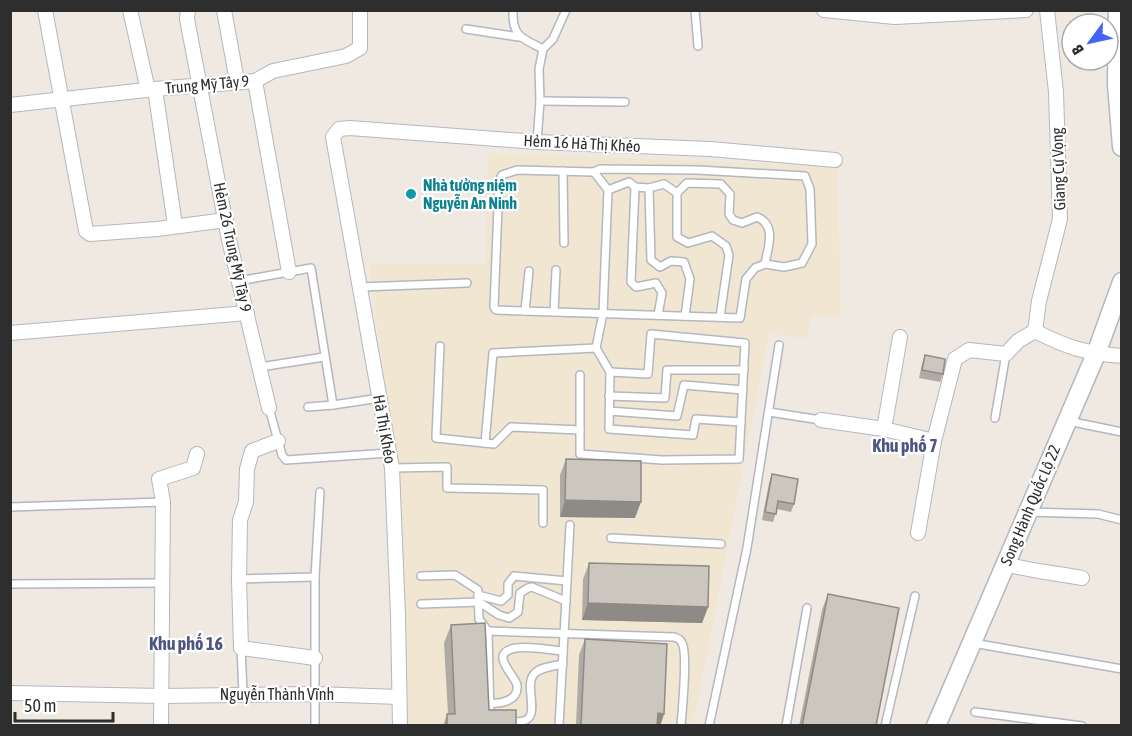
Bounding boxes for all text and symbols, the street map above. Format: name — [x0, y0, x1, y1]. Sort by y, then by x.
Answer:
north arrow — [1060, 12, 1120, 72]
text: B — [1068, 42, 1087, 58]
street label: Trung Mỹ Tây 9 — [164, 71, 250, 98]
street label: Giang Cự Vọng — [1048, 127, 1069, 211]
street label: Hẻm 16 Hà Thị Khéo — [523, 131, 641, 155]
place label: Nhà tưởng niệm Nguyễn An Ninh — [423, 176, 517, 212]
street label: Hẻm 26 Trung Mỹ Tây 9 — [209, 181, 256, 314]
marker: Nhà tưởng niệm Nguyễn An Ninh — [404, 187, 418, 201]
street label: Hà Thị Khéo — [370, 393, 400, 465]
district label: Khu phố 7 — [872, 435, 938, 456]
street label: Song Hành Quốc Lộ 22 — [996, 442, 1064, 568]
district label: Khu phố 16 — [149, 633, 223, 654]
scale bar — [15, 685, 112, 723]
street label: Nguyễn Thành Vĩnh — [220, 685, 334, 704]
text: 50 m — [24, 695, 56, 716]

